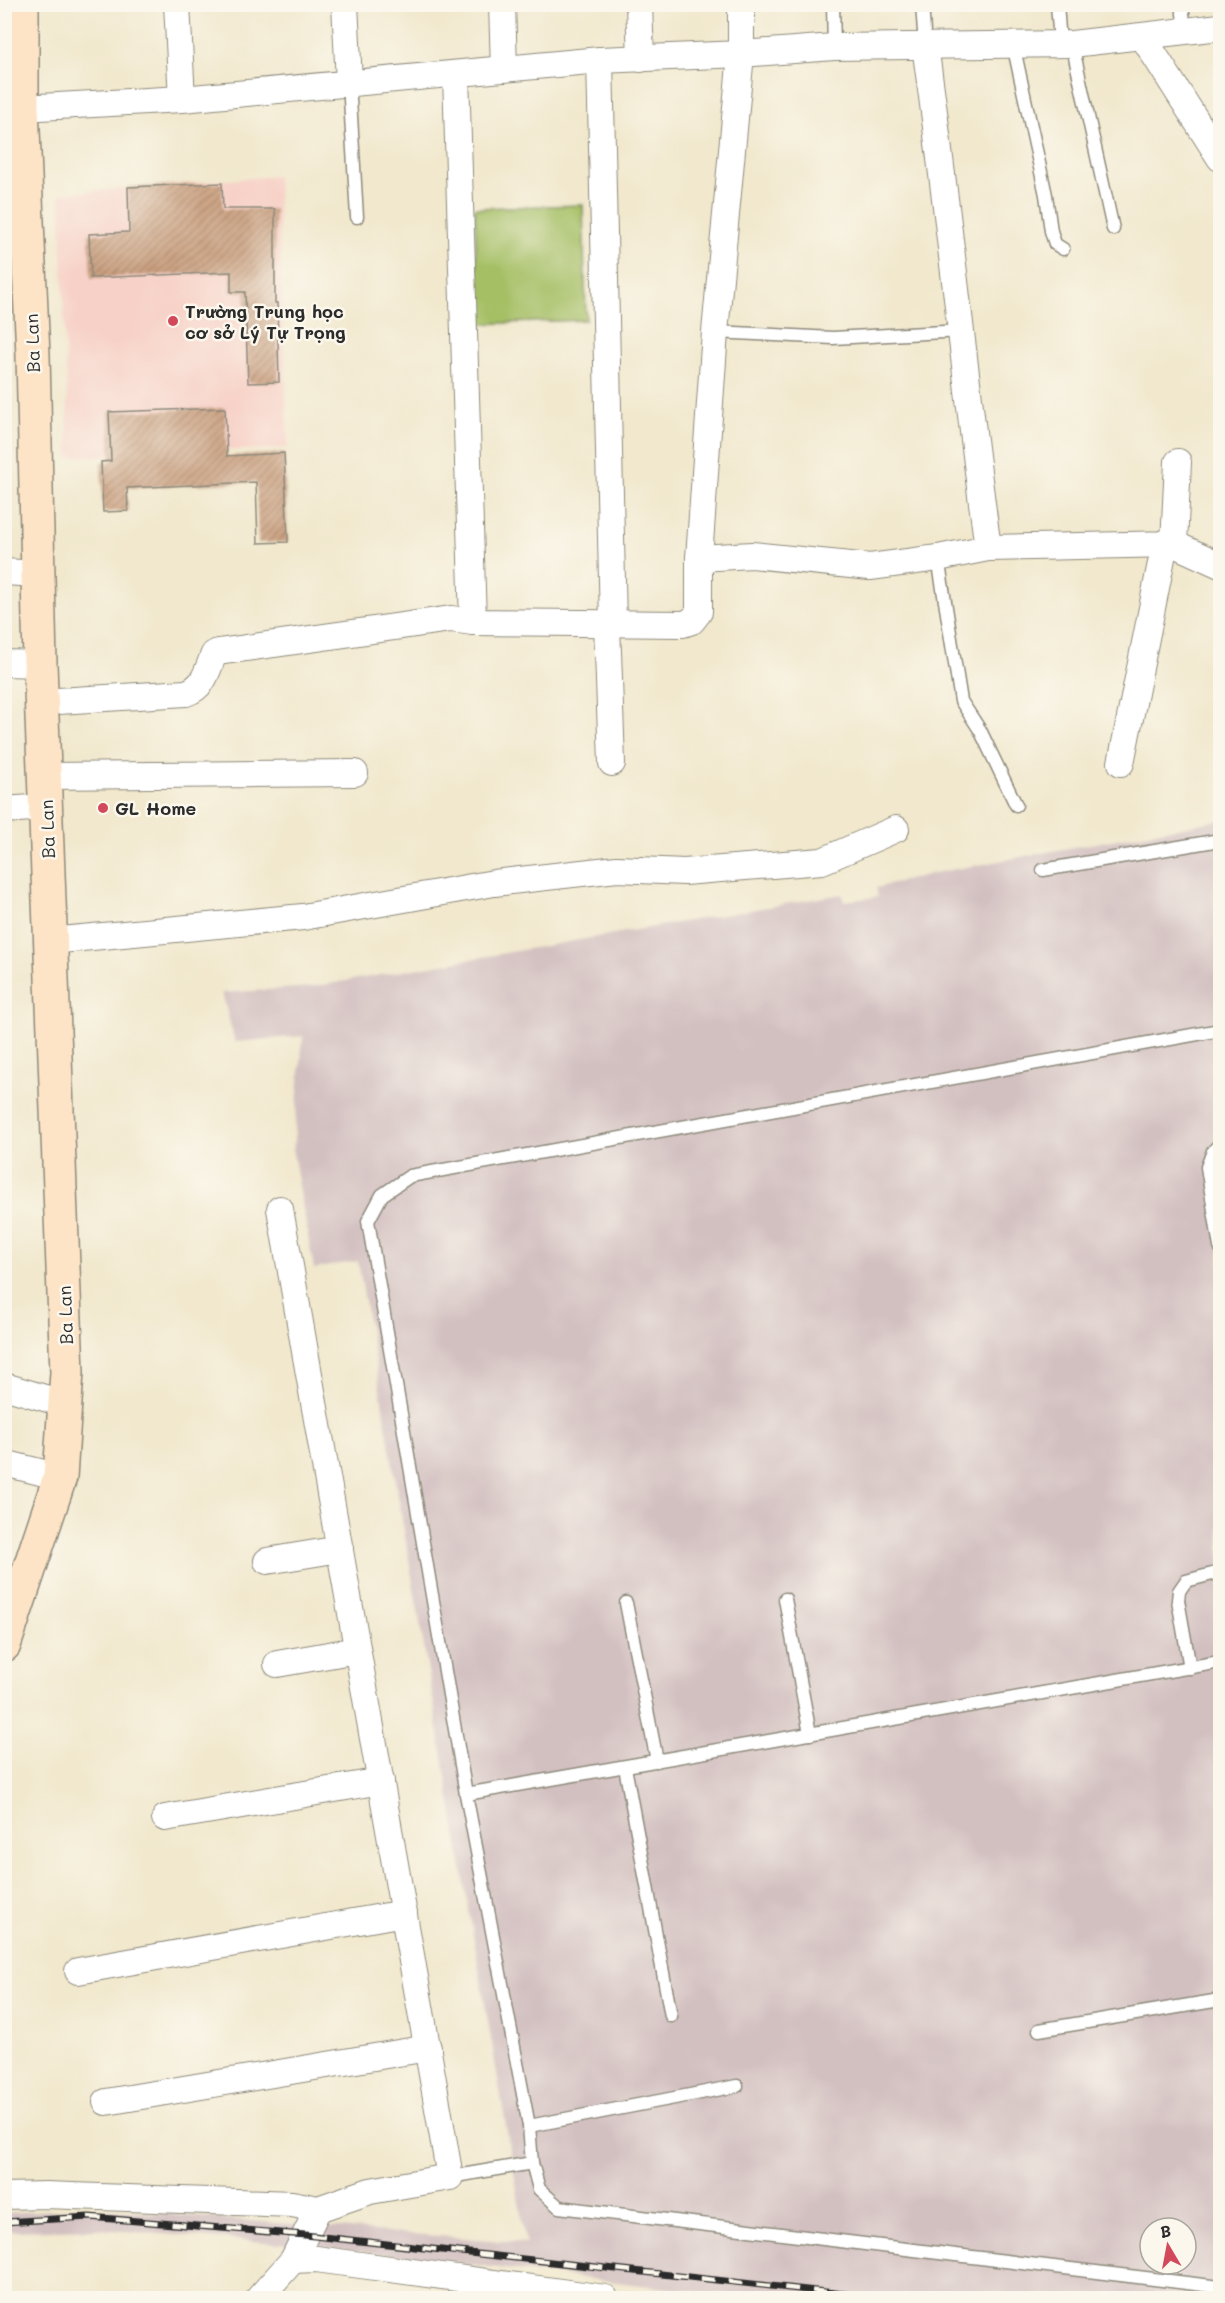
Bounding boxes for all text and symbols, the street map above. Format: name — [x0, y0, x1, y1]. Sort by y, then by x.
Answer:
place label: Trường Trung học cơ sở Lý Tự Trọng — [185, 299, 346, 344]
street label: Ba Lan — [19, 313, 45, 373]
marker: Trường Trung học cơ sở Lý Tự Trọng — [166, 314, 180, 328]
place label: GL Home — [115, 796, 196, 820]
street label: Ba Lan — [34, 799, 60, 859]
marker: GL Home — [96, 801, 110, 815]
street label: Ba Lan — [52, 1285, 78, 1345]
north arrow — [1138, 2216, 1198, 2276]
text: B — [1158, 2219, 1172, 2242]

